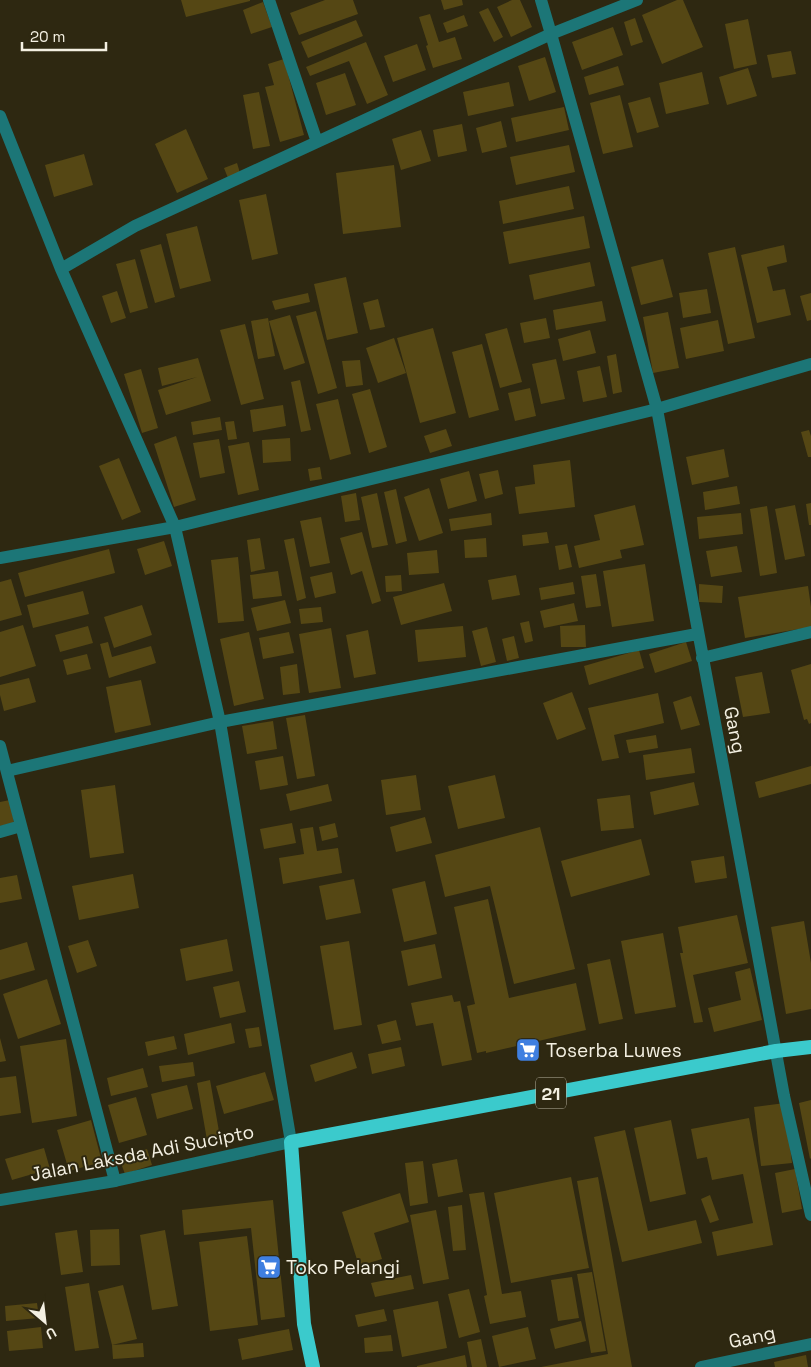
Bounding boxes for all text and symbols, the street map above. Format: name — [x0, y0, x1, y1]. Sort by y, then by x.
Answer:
scale bar — [22, 20, 106, 52]
text: 20 m — [30, 27, 65, 46]
street label: Gang — [718, 704, 752, 756]
supermarket icon: Toserba Luwes — [515, 1037, 541, 1063]
place label: Toserba Luwes — [546, 1038, 682, 1063]
road number: 21 — [536, 1078, 566, 1108]
street label: Jalan Laksda Adi Sucipto — [28, 1119, 256, 1187]
supermarket icon: Toko Pelangi — [256, 1254, 282, 1280]
place label: Toko Pelangi — [286, 1255, 400, 1280]
north arrow — [20, 1297, 70, 1347]
street label: Gang — [726, 1320, 778, 1354]
text: U — [43, 1323, 59, 1344]

